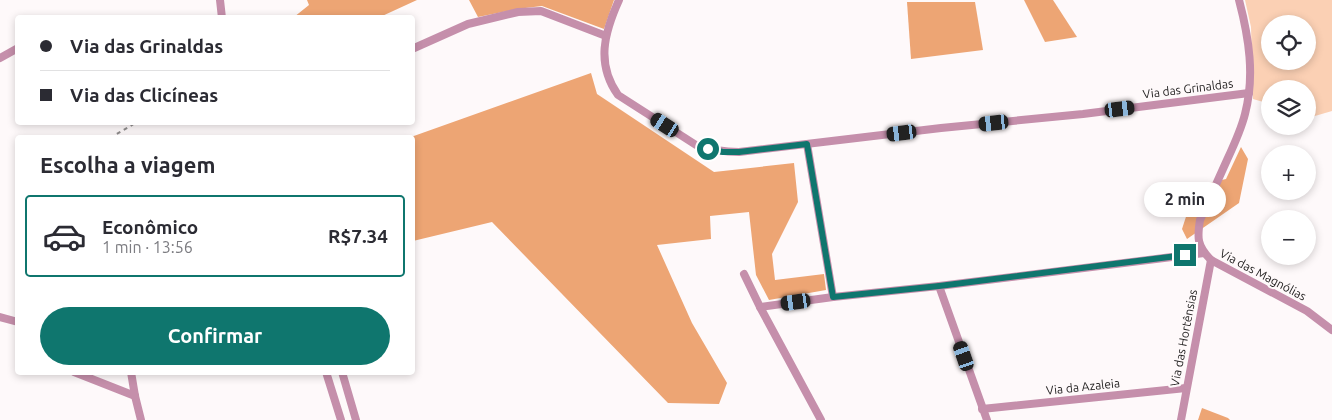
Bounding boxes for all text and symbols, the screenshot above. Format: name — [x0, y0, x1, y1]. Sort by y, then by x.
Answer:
map controls — [1261, 15, 1316, 265]
button: locate — [1261, 15, 1316, 70]
text: Via das Grinaldas — [70, 35, 223, 57]
street label: Via das Grinaldas — [1142, 77, 1234, 100]
button: layers — [1261, 80, 1316, 135]
text: Via das Clicíneas — [70, 84, 218, 106]
car — [1104, 100, 1135, 118]
car — [648, 111, 681, 139]
car — [978, 114, 1009, 132]
car — [886, 124, 917, 142]
route start — [697, 138, 719, 160]
button: + — [1261, 145, 1316, 200]
text: Escolha a viagem — [40, 152, 215, 177]
callout: 2 min — [1144, 182, 1226, 218]
text: 2 min — [1165, 190, 1205, 208]
button: − — [1261, 210, 1316, 265]
icon: car — [42, 214, 87, 259]
text: Econômico — [102, 216, 198, 238]
text: R$7.34 — [328, 225, 388, 247]
text: 1 min · 13:56 — [102, 238, 193, 256]
route end — [1174, 244, 1196, 266]
street label: Via das Magnólias — [1218, 246, 1309, 303]
street label: Via das Hortênsias — [1168, 288, 1199, 388]
car — [780, 292, 811, 312]
button: Confirmar — [40, 307, 390, 365]
car — [952, 339, 975, 373]
street label: Via da Azaleia — [1045, 376, 1121, 397]

